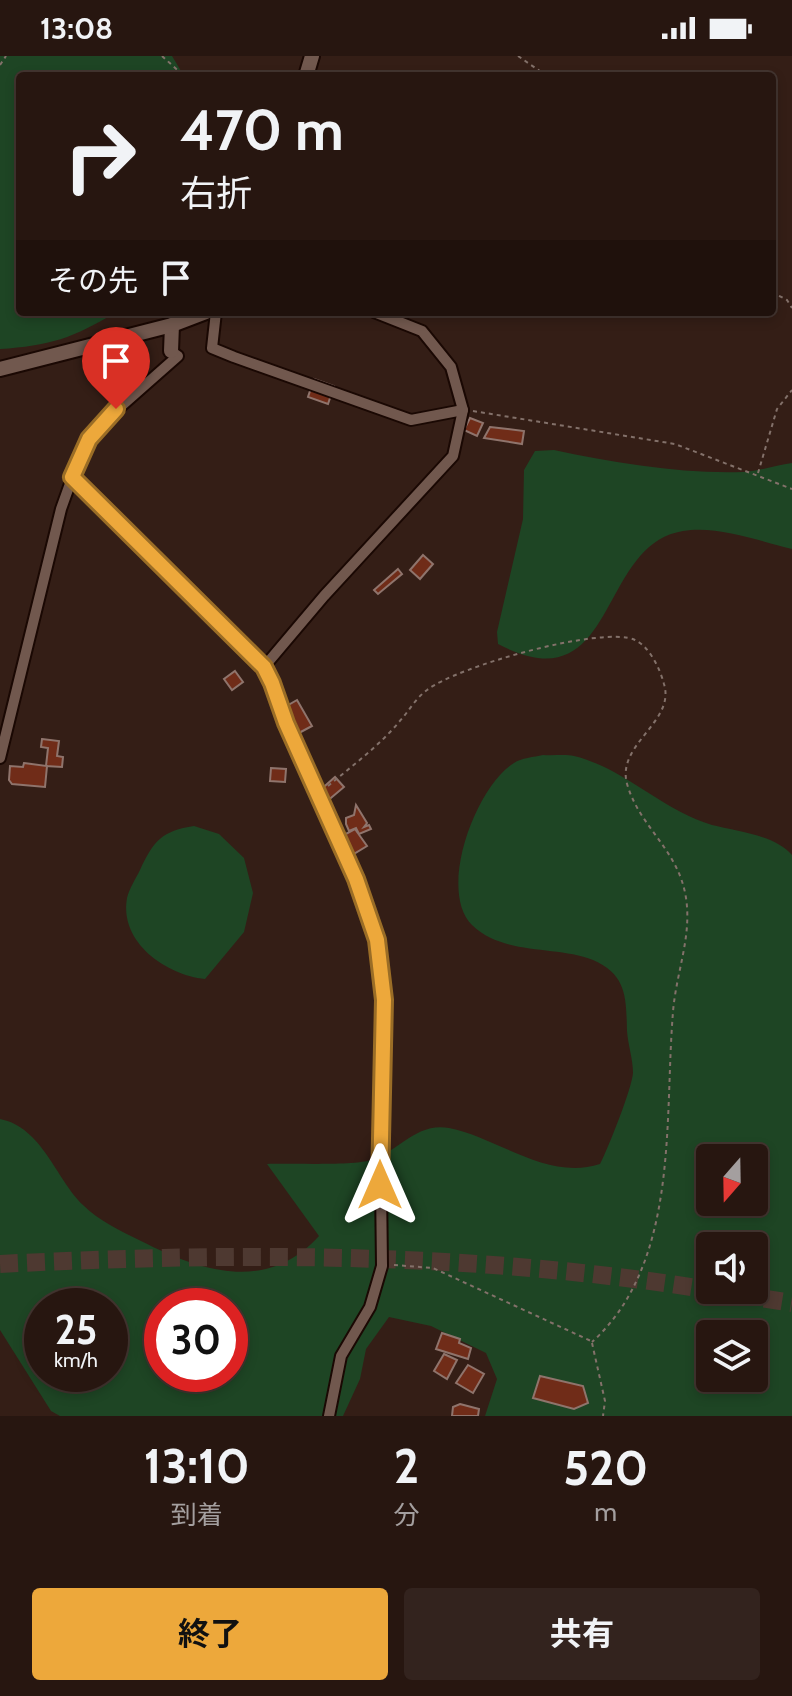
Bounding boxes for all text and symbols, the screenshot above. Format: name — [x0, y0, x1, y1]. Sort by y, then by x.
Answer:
text: 13:08 — [40, 10, 113, 47]
text: 470 m — [180, 96, 344, 164]
icon: right — [48, 104, 152, 208]
text: 右折 — [180, 171, 252, 215]
icon: arrive — [154, 256, 198, 300]
text: その先 — [48, 262, 138, 299]
pin — [82, 327, 150, 409]
icon: arrive — [94, 339, 138, 383]
position arrow — [338, 1143, 422, 1227]
north arrow — [696, 1144, 768, 1216]
map controls — [696, 1144, 768, 1392]
button: sound — [696, 1232, 768, 1304]
speed limit sign: 30 — [144, 1288, 248, 1392]
text: 25 — [55, 1305, 97, 1354]
button: layers — [696, 1320, 768, 1392]
text: km/h — [54, 1348, 98, 1372]
text: 13:10 — [144, 1437, 250, 1495]
text: 2 — [394, 1437, 419, 1495]
text: 520 — [563, 1439, 648, 1497]
text: m — [594, 1496, 617, 1528]
text: 到着 — [171, 1499, 223, 1531]
text: 分 — [393, 1499, 419, 1531]
button: 終了 — [32, 1588, 388, 1680]
button: 共有 — [404, 1588, 760, 1680]

